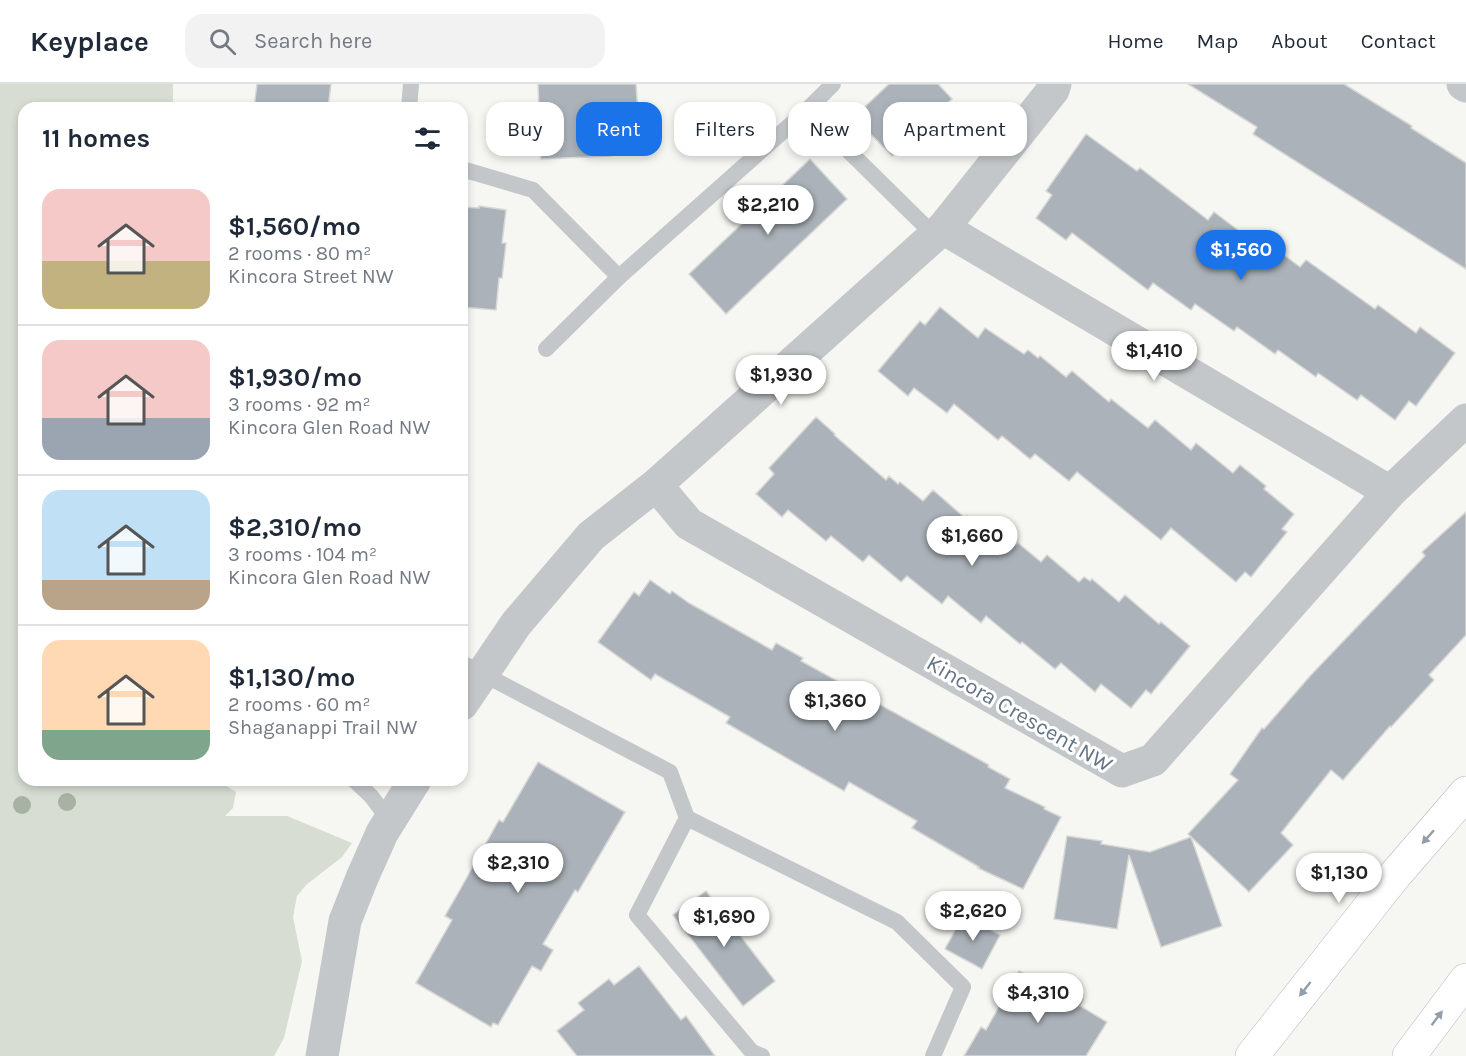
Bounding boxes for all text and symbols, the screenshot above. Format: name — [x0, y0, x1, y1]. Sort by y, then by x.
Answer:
search box — [185, 14, 605, 68]
text: Keyplace — [30, 25, 149, 58]
icon: search — [206, 25, 239, 58]
text: Search here — [254, 28, 372, 54]
text: Home — [1108, 29, 1164, 53]
text: Map — [1197, 29, 1238, 53]
text: About — [1271, 29, 1328, 53]
text: Contact — [1361, 29, 1436, 53]
chip: Buy — [486, 102, 564, 156]
chip: Rent — [576, 102, 662, 156]
chip: Filters — [674, 102, 776, 156]
chip: New — [788, 102, 871, 156]
chip: Apartment — [883, 102, 1027, 156]
icon: filters — [411, 122, 444, 155]
text: 11 homes — [42, 123, 150, 154]
pin: $2,210 — [719, 185, 817, 236]
text: $2,210 — [737, 193, 799, 216]
text: $1,560/mo — [228, 211, 361, 242]
icon: home — [90, 213, 162, 285]
pin: $1,560 — [1192, 230, 1290, 281]
text: $1,560 — [1210, 238, 1272, 261]
text: 2 rooms · 80 m² — [228, 242, 371, 265]
text: Kincora Street NW — [228, 265, 394, 288]
pin: $1,410 — [1105, 331, 1203, 382]
text: $1,410 — [1125, 339, 1183, 362]
pin: $1,930 — [732, 355, 830, 406]
text: $1,930/mo — [228, 362, 362, 393]
text: $1,930 — [749, 363, 813, 386]
icon: home — [90, 364, 162, 436]
text: 3 rooms · 92 m² — [228, 393, 371, 416]
text: Kincora Glen Road NW — [228, 416, 430, 439]
text: $2,310/mo — [228, 512, 362, 543]
icon: home — [90, 514, 162, 586]
pin: $1,660 — [923, 516, 1021, 567]
text: $1,660 — [941, 524, 1003, 547]
text: 3 rooms · 104 m² — [228, 543, 377, 566]
text: Kincora Glen Road NW — [228, 566, 430, 589]
street label: Kincora Crescent NW — [922, 650, 1117, 778]
text: $1,130/mo — [228, 662, 355, 693]
icon: home — [90, 664, 162, 736]
pin: $1,360 — [786, 681, 884, 732]
text: $1,360 — [803, 689, 867, 712]
text: 2 rooms · 60 m² — [228, 693, 371, 716]
text: Shaganappi Trail NW — [228, 716, 417, 739]
one-way arrow — [1421, 829, 1434, 845]
pin: $2,310 — [469, 843, 567, 894]
text: $2,310 — [486, 851, 550, 874]
pin: $1,130 — [1290, 853, 1388, 904]
text: $1,130 — [1310, 861, 1368, 884]
pin: $2,620 — [924, 891, 1022, 942]
pin: $1,690 — [675, 897, 773, 948]
text: $2,620 — [939, 899, 1007, 922]
text: $1,690 — [693, 905, 755, 928]
pin: $4,310 — [989, 973, 1087, 1024]
text: $4,310 — [1007, 981, 1069, 1004]
one-way arrow — [1299, 981, 1311, 996]
one-way arrow — [1431, 1010, 1444, 1026]

